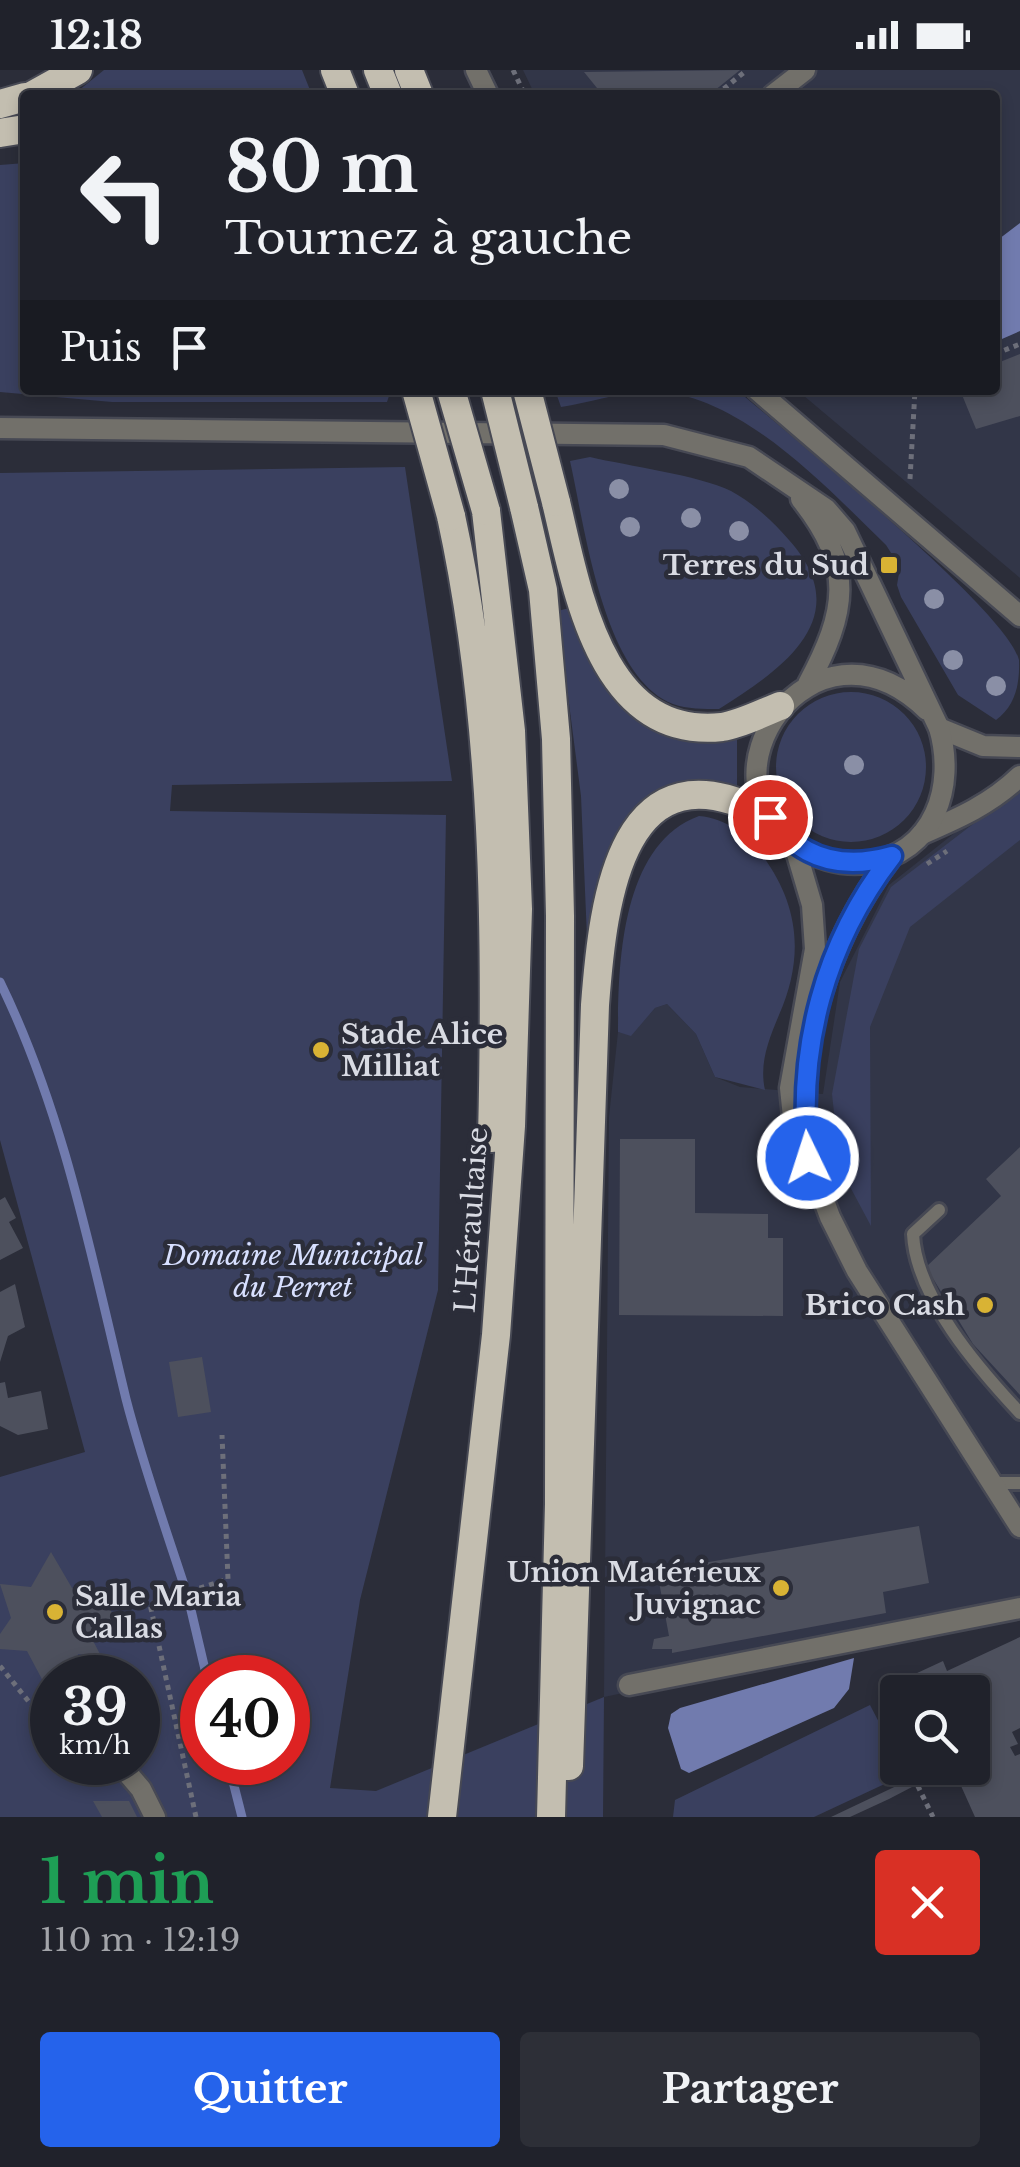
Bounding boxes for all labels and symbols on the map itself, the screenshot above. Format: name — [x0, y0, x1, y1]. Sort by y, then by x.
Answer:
place label: Terres du Sud — [663, 548, 869, 583]
marker: Terres du Sud — [878, 554, 900, 576]
pin — [728, 775, 813, 860]
place label: Stade Alice Milliat — [341, 1017, 503, 1084]
marker: Stade Alice Milliat — [310, 1039, 332, 1061]
position arrow — [756, 1106, 860, 1210]
street label: L'Héraultaise — [448, 1126, 495, 1314]
park label: Domaine Municipal du Perret — [162, 1238, 423, 1305]
place label: Brico Cash — [805, 1288, 965, 1323]
marker: Brico Cash — [974, 1294, 996, 1316]
place label: Union Matérieux Juvignac — [507, 1555, 762, 1622]
marker: Union Matérieux Juvignac — [770, 1577, 792, 1599]
place label: Salle Maria Callas — [75, 1579, 242, 1646]
marker: Salle Maria Callas — [44, 1601, 66, 1623]
speed limit sign: 40 — [180, 1655, 310, 1785]

